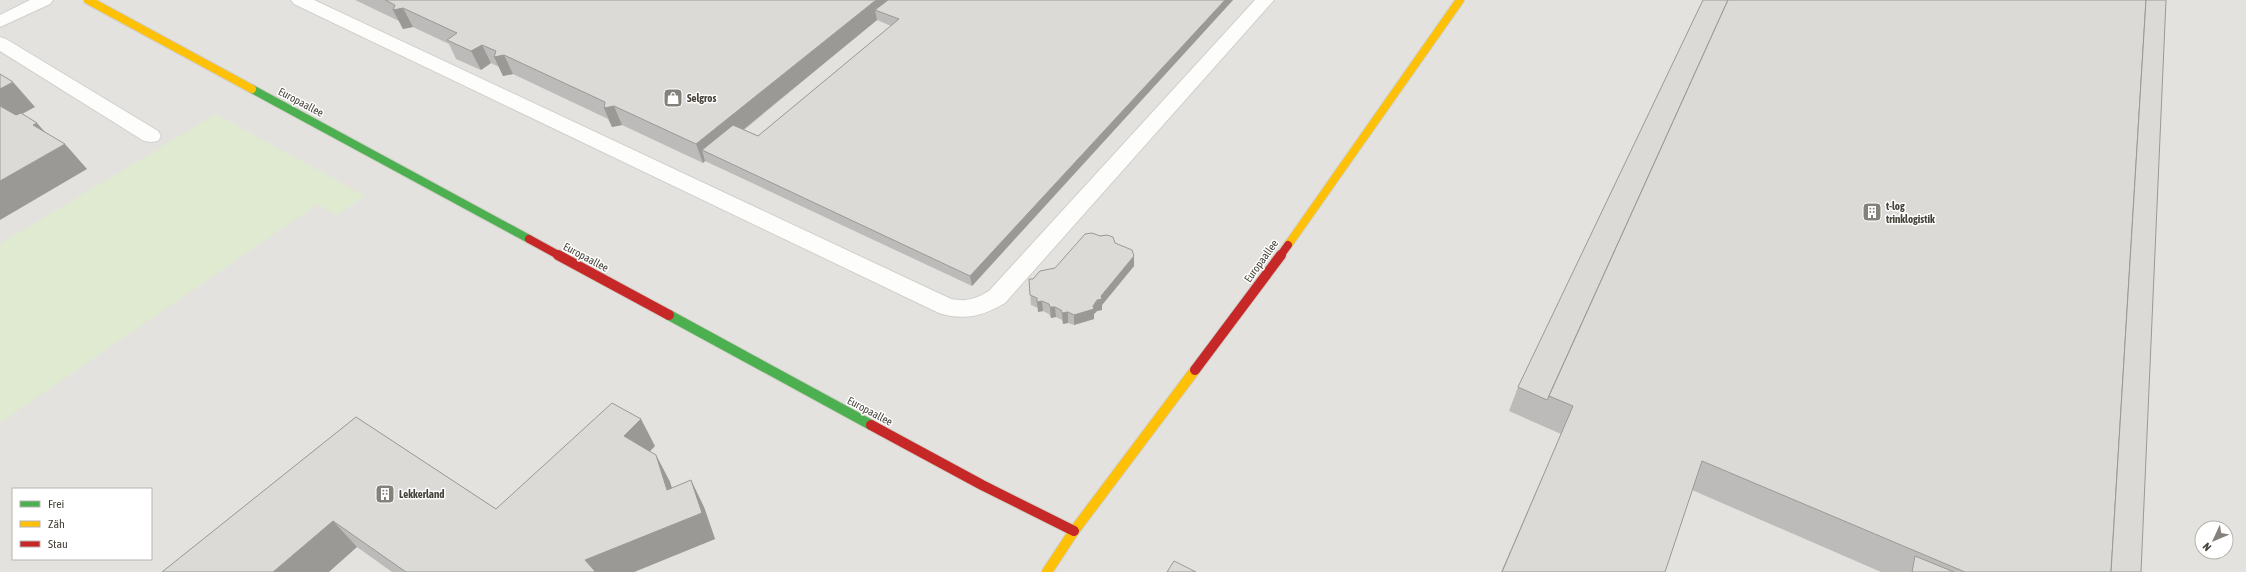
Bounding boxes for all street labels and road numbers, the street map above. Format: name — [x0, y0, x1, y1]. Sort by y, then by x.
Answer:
street label: Europaallee — [276, 85, 326, 119]
street label: Europaallee — [1242, 237, 1280, 285]
street label: Europaallee — [561, 240, 611, 274]
street label: Europaallee — [845, 394, 895, 428]

